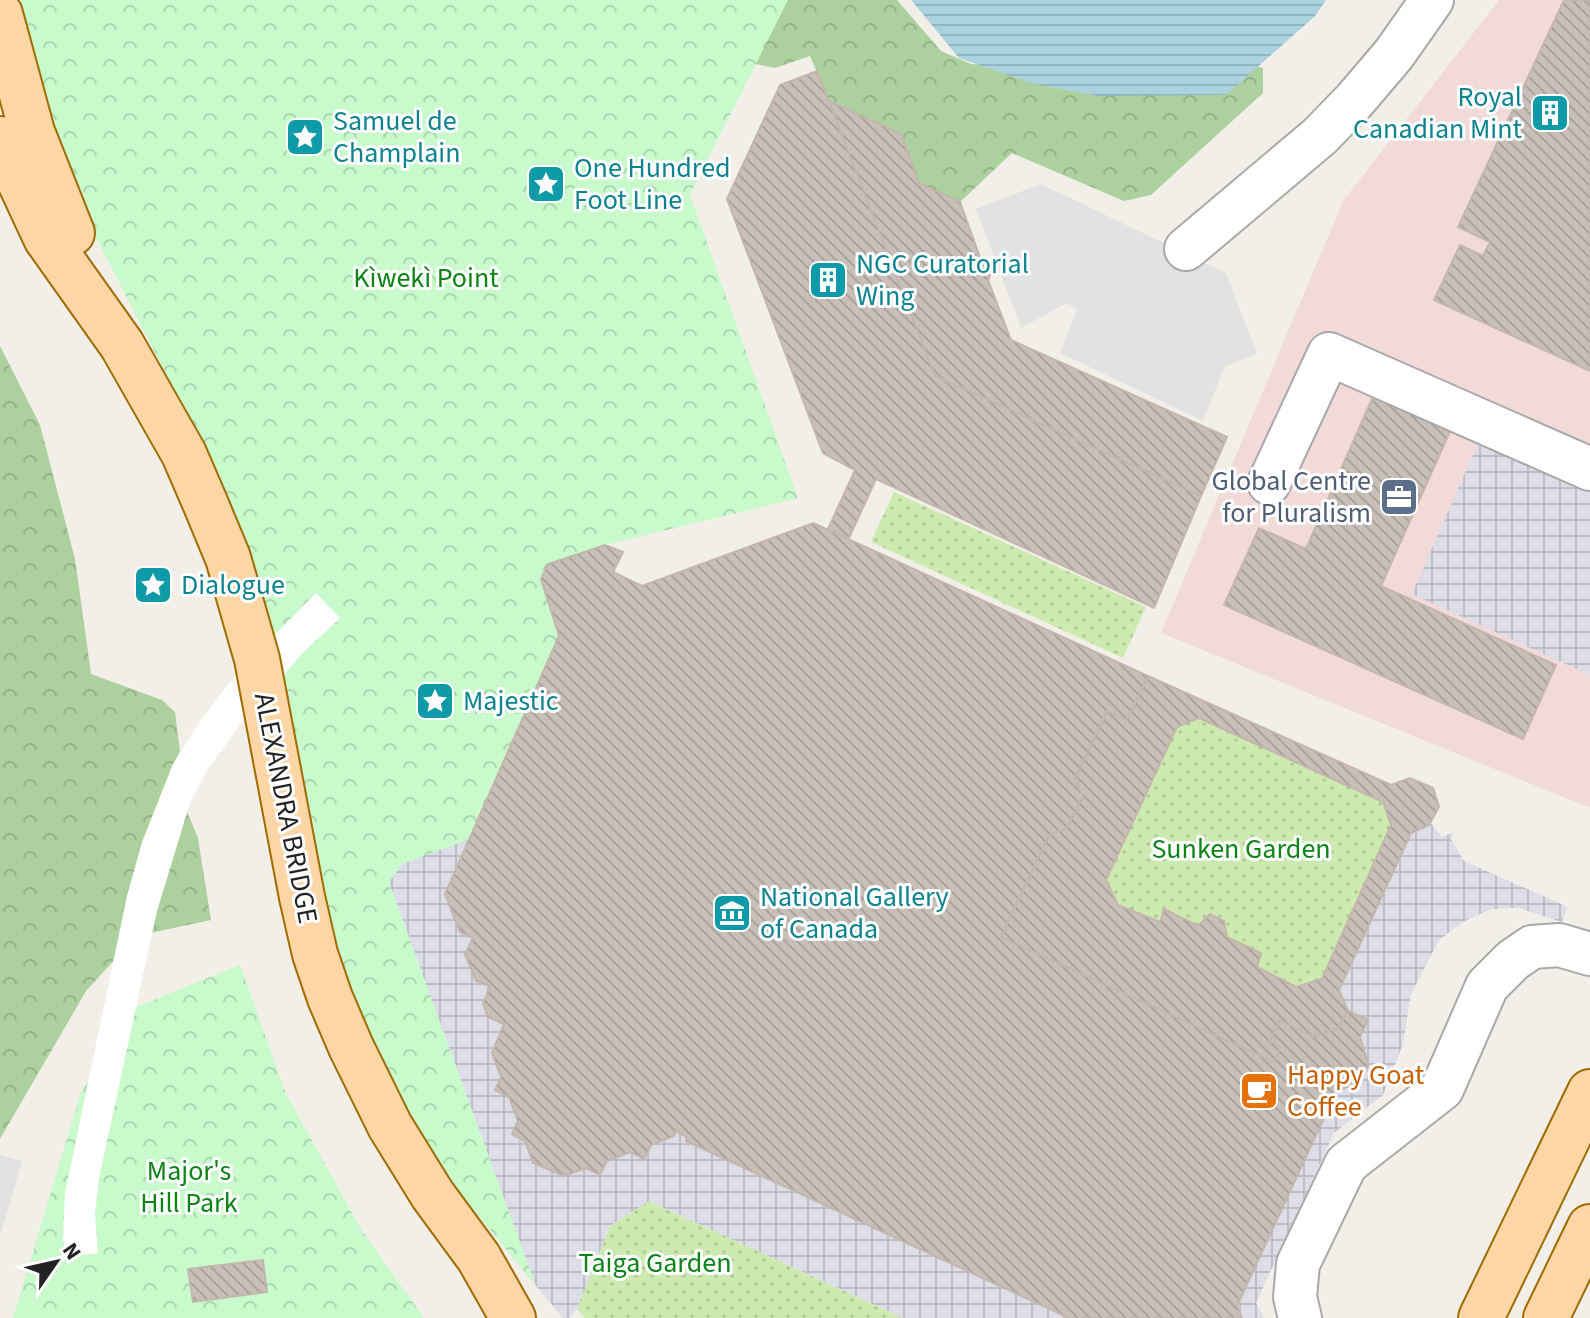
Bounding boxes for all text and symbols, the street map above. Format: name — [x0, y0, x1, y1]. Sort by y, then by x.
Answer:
place label: Royal Canadian Mint — [1353, 77, 1523, 149]
building icon: Royal Canadian Mint — [1529, 92, 1571, 134]
place label: Samuel de Champlain — [333, 101, 461, 173]
place icon: Samuel de Champlain — [284, 116, 326, 158]
place label: One Hundred Foot Line — [574, 148, 731, 220]
place icon: One Hundred Foot Line — [525, 163, 567, 205]
place label: NGC Curatorial Wing — [856, 244, 1029, 316]
park label: Kìwekì Point — [353, 258, 499, 298]
building icon: NGC Curatorial Wing — [807, 259, 849, 301]
place label: Global Centre for Pluralism — [1211, 461, 1371, 533]
office icon: Global Centre for Pluralism — [1378, 476, 1420, 518]
place icon: Dialogue — [132, 564, 174, 606]
place label: Dialogue — [181, 565, 285, 605]
place icon: Majestic — [414, 680, 456, 722]
place label: Majestic — [463, 681, 559, 721]
street label: ALEXANDRA BRIDGE — [244, 689, 328, 927]
park label: Sunken Garden — [1151, 829, 1331, 869]
place label: National Gallery of Canada — [760, 877, 949, 949]
museum icon: National Gallery of Canada — [711, 892, 753, 934]
place label: Happy Goat Coffee — [1287, 1055, 1425, 1127]
cafe icon: Happy Goat Coffee — [1238, 1070, 1280, 1112]
park label: Major's Hill Park — [140, 1151, 238, 1223]
north arrow — [16, 1222, 96, 1302]
text: N — [54, 1236, 89, 1266]
park label: Taiga Garden — [579, 1243, 731, 1283]

